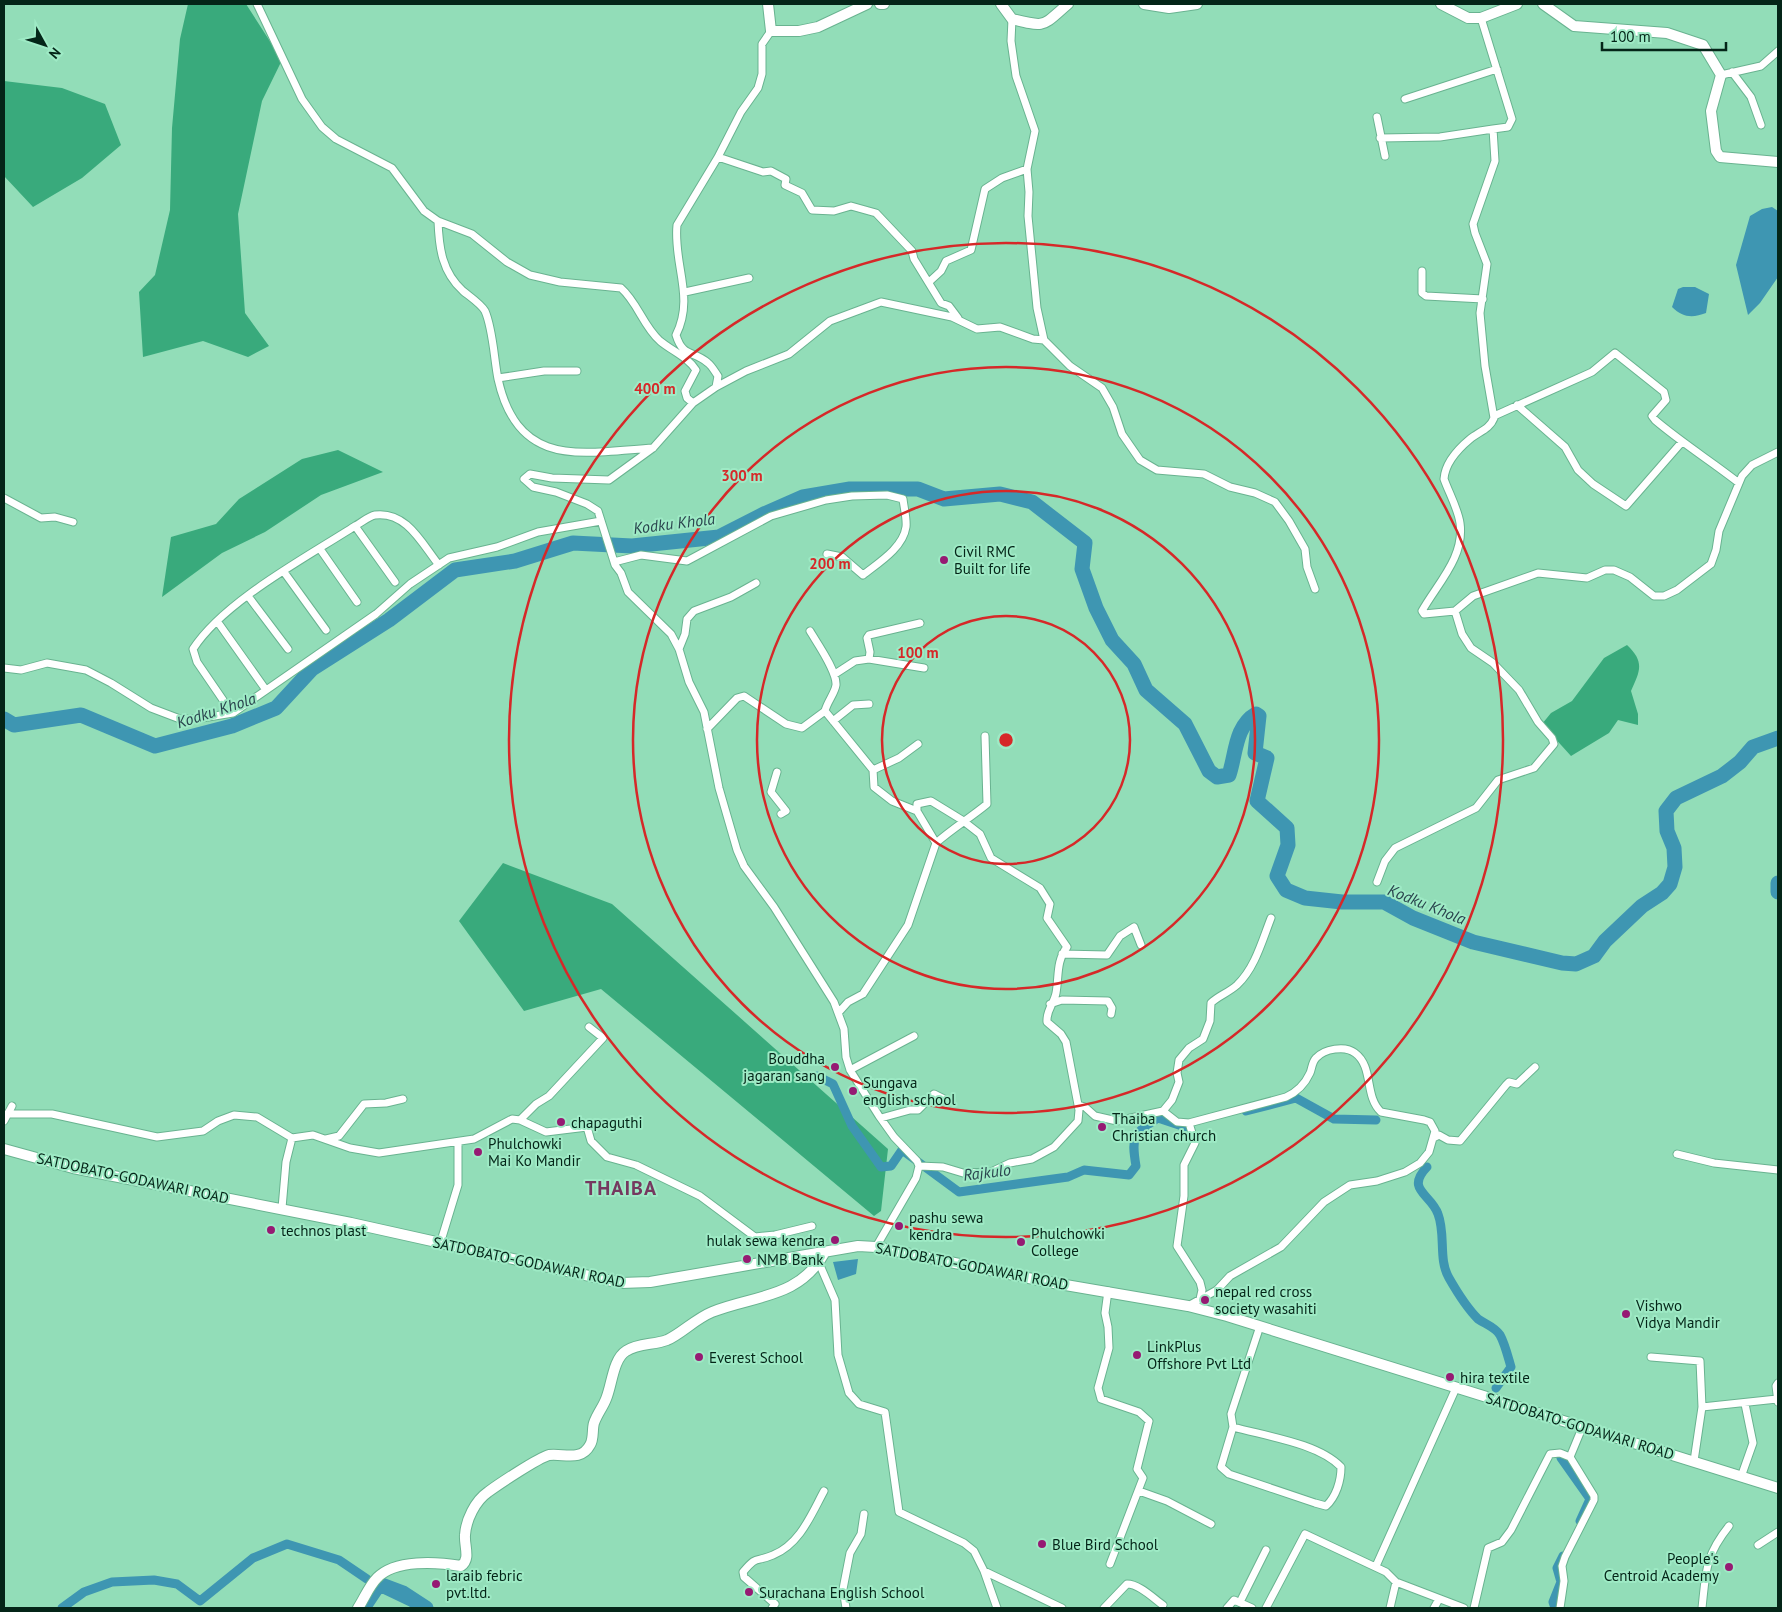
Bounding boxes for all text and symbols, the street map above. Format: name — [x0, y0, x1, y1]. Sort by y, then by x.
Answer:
north arrow — [20, 20, 70, 70]
scale bar — [1602, 20, 1726, 52]
text: 100 m — [1610, 27, 1651, 46]
text: N — [45, 44, 65, 63]
text: 400 m — [634, 379, 676, 398]
text: 300 m — [721, 466, 763, 485]
water label: Kodku Khola — [632, 508, 716, 538]
place label: Civil RMC Built for life — [954, 542, 1031, 578]
text: 200 m — [809, 554, 851, 573]
marker: Civil RMC Built for life — [938, 554, 950, 566]
text: 100 m — [897, 643, 939, 662]
water label: Kodku Khola — [174, 688, 258, 732]
centre of rings — [997, 731, 1015, 749]
water label: Kodku Khola — [1385, 879, 1469, 929]
place label: Bouddha jagaran sang — [743, 1049, 825, 1085]
marker: Bouddha jagaran sang — [829, 1061, 841, 1073]
place label: Sungava english school — [863, 1073, 956, 1109]
marker: Sungava english school — [847, 1085, 859, 1097]
place label: Thaiba Christian church — [1112, 1109, 1216, 1145]
place label: chapaguthi — [571, 1113, 642, 1132]
marker: chapaguthi — [555, 1116, 567, 1128]
marker: Thaiba Christian church — [1096, 1121, 1108, 1133]
place label: Phulchowki Mai Ko Mandir — [488, 1134, 581, 1170]
marker: Phulchowki Mai Ko Mandir — [472, 1146, 484, 1158]
street label: SATDOBATO-GODAWARI ROAD — [35, 1148, 231, 1208]
water label: Rajkulo — [962, 1159, 1012, 1185]
district label: THAIBA — [585, 1175, 657, 1201]
place label: pashu sewa kendra — [909, 1208, 983, 1244]
marker: pashu sewa kendra — [893, 1220, 905, 1232]
place label: technos plast — [281, 1221, 366, 1240]
marker: technos plast — [265, 1224, 277, 1236]
place label: Phulchowki College — [1031, 1224, 1105, 1260]
place label: hulak sewa kendra — [706, 1231, 825, 1250]
street label: SATDOBATO-GODAWARI ROAD — [431, 1232, 627, 1292]
marker: hulak sewa kendra — [829, 1234, 841, 1246]
marker: Phulchowki College — [1015, 1236, 1027, 1248]
street label: SATDOBATO-GODAWARI ROAD — [874, 1238, 1070, 1294]
place label: NMB Bank — [757, 1250, 824, 1269]
marker: NMB Bank — [741, 1253, 753, 1265]
place label: nepal red cross society wasahiti — [1215, 1282, 1317, 1318]
marker: nepal red cross society wasahiti — [1199, 1294, 1211, 1306]
place label: Vishwo Vidya Mandir — [1635, 1296, 1720, 1332]
marker: Vishwo Vidya Mandir — [1620, 1308, 1632, 1320]
place label: LinkPlus Offshore Pvt Ltd — [1147, 1337, 1251, 1373]
place label: Everest School — [709, 1348, 804, 1367]
marker: LinkPlus Offshore Pvt Ltd — [1131, 1349, 1143, 1361]
marker: Everest School — [693, 1351, 705, 1363]
place label: hira textile — [1460, 1368, 1530, 1387]
marker: hira textile — [1444, 1371, 1456, 1383]
street label: SATDOBATO-GODAWARI ROAD — [1484, 1388, 1676, 1464]
place label: Blue Bird School — [1052, 1535, 1159, 1554]
marker: Blue Bird School — [1036, 1538, 1048, 1550]
place label: People's Centroid Academy — [1604, 1549, 1719, 1585]
marker: People's Centroid Academy — [1723, 1561, 1735, 1573]
place label: laraib febric pvt.ltd. — [446, 1566, 523, 1602]
marker: laraib febric pvt.ltd. — [430, 1578, 442, 1590]
place label: Surachana English School — [759, 1583, 925, 1602]
marker: Surachana English School — [743, 1586, 755, 1598]

